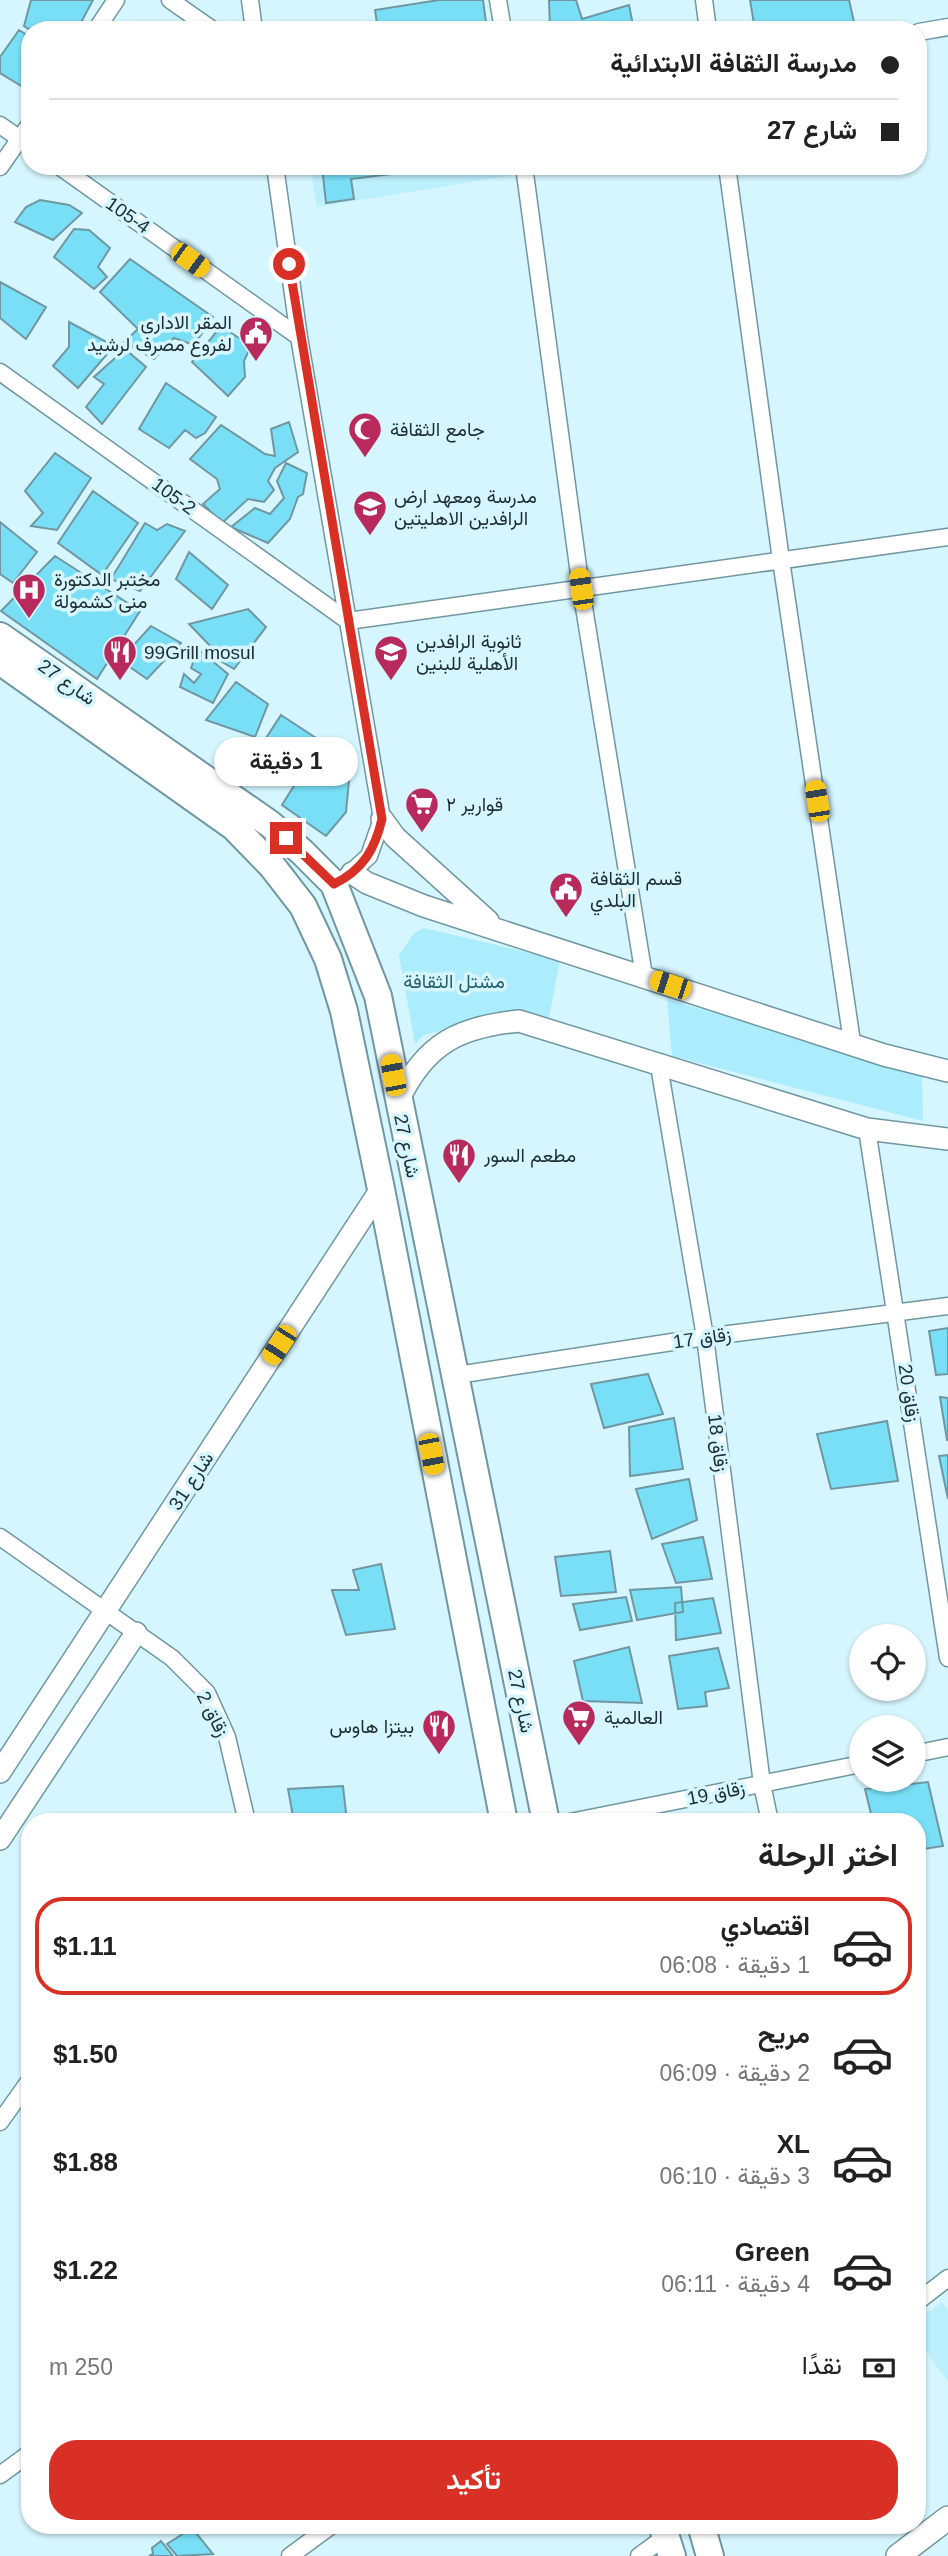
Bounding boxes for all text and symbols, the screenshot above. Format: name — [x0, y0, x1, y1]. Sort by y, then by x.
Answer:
text: مدرسة الثقافة الابتدائية — [610, 48, 857, 78]
text: شارع 27 — [767, 115, 857, 145]
street label: 105-4 — [102, 192, 154, 238]
car — [167, 239, 214, 281]
route start — [273, 248, 305, 280]
place label: المقر الاداري لفروع مصرف لرشيد — [87, 312, 232, 357]
public building icon: المقر الاداري لفروع مصرف لرشيد — [237, 314, 275, 363]
mosque icon: جامع الثقافة — [346, 410, 384, 459]
place label: جامع الثقافة — [390, 419, 485, 443]
street label: 105-2 — [148, 473, 200, 519]
place label: مدرسة ومعهد ارض الرافدين الاهليتين — [394, 486, 537, 530]
school or university icon: مدرسة ومعهد ارض الرافدين الاهليتين — [351, 488, 389, 537]
car — [568, 567, 595, 611]
place label: مختبر الدكتورة منى كشمولة — [54, 569, 160, 613]
hospital icon: مختبر الدكتورة منى كشمولة — [10, 571, 48, 620]
place label: ثانوية الرافدين الأهلية للبنين — [416, 631, 522, 675]
restaurant icon: 99Grill mosul — [101, 633, 139, 682]
school or university icon: ثانوية الرافدين الأهلية للبنين — [372, 633, 410, 682]
place label: 99Grill mosul — [144, 642, 255, 663]
street label: شارع 27 — [33, 655, 100, 711]
callout: 1 دقيقة — [214, 736, 358, 786]
text: 1 دقيقة — [249, 748, 323, 774]
car — [804, 779, 831, 823]
supermarket icon: قوارير ٢ — [403, 785, 441, 834]
place label: قوارير ٢ — [446, 794, 503, 816]
route end — [270, 822, 302, 854]
place label: قسم الثقافة البلدي — [590, 868, 682, 916]
public building icon: قسم الثقافة البلدي — [547, 870, 585, 919]
car — [647, 969, 694, 1001]
park label: مشتل الثقافة — [403, 971, 505, 993]
car — [379, 1052, 408, 1098]
street label: شارع 27 — [388, 1112, 424, 1180]
restaurant icon: مطعم السور — [440, 1136, 478, 1185]
place label: مطعم السور — [483, 1145, 576, 1168]
car — [259, 1322, 300, 1368]
street label: زقاق 17 — [672, 1324, 733, 1353]
street label: زقاق 20 — [894, 1363, 923, 1424]
street label: زقاق 18 — [703, 1413, 732, 1473]
car — [417, 1431, 446, 1477]
street label: شارع 31 — [165, 1448, 219, 1515]
map controls — [849, 1624, 926, 1792]
button: locate — [849, 1624, 926, 1701]
street label: شارع 27 — [502, 1667, 538, 1735]
street label: زقاق 2 — [192, 1688, 233, 1741]
supermarket icon: العالمية — [560, 1698, 598, 1747]
restaurant icon: بيتزا هاوس — [420, 1707, 458, 1756]
place label: العالمية — [604, 1707, 663, 1729]
button: layers — [849, 1715, 926, 1792]
place label: بيتزا هاوس — [329, 1716, 414, 1738]
street label: زقاق 19 — [685, 1777, 747, 1810]
text: اختر الرحلة — [758, 1837, 898, 1873]
text: اقتصادي — [721, 1911, 810, 1941]
icon: car — [831, 1915, 894, 1978]
text: $1.11 — [53, 1931, 117, 1961]
text: 1 دقيقة · 06:08 — [660, 1952, 810, 1978]
text: مريح — [758, 2019, 810, 2049]
icon: car — [831, 2023, 894, 2086]
text: $1.50 — [53, 2039, 118, 2069]
text: 2 دقيقة · 06:09 — [660, 2060, 810, 2086]
text: XL — [777, 2129, 810, 2159]
icon: car — [831, 2131, 894, 2194]
text: $1.88 — [53, 2147, 118, 2177]
text: 3 دقيقة · 06:10 — [660, 2163, 810, 2189]
text: Green — [735, 2237, 810, 2267]
icon: car — [831, 2239, 894, 2302]
text: $1.22 — [53, 2255, 118, 2285]
text: 4 دقيقة · 06:11 — [661, 2271, 810, 2297]
icon: cash — [860, 2349, 898, 2387]
text: نقدًا — [802, 2350, 842, 2380]
text: 250 m — [49, 2354, 113, 2380]
button: تأكيد — [49, 2440, 898, 2520]

